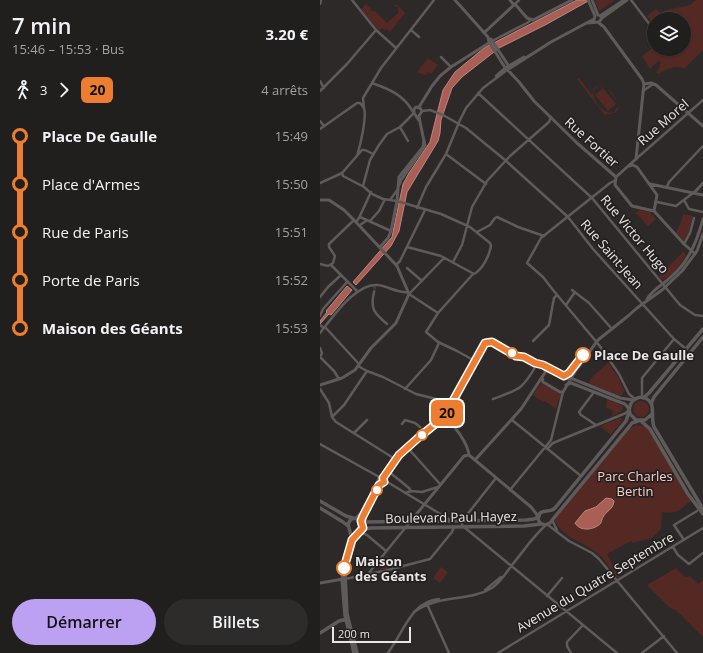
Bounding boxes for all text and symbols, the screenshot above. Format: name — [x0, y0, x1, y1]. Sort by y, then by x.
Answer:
text: 7 min — [12, 10, 71, 40]
map controls — [647, 12, 691, 56]
button: layers — [647, 12, 691, 56]
text: 3.20 € — [266, 24, 308, 44]
text: 15:46 – 15:53 · Bus — [12, 40, 124, 58]
icon: walk — [12, 79, 34, 101]
icon: forward — [53, 79, 75, 101]
text: 20 — [89, 80, 105, 99]
text: 3 — [40, 81, 47, 99]
text: 4 arrêts — [261, 81, 308, 99]
street label: Rue Morel — [634, 95, 692, 149]
street label: Rue Fortier — [561, 113, 623, 172]
text: Place De Gaulle — [42, 126, 157, 146]
text: 15:49 — [275, 127, 308, 145]
text: Place d'Armes — [42, 174, 140, 194]
text: 15:50 — [275, 175, 308, 193]
street label: Rue Victor Hugo — [597, 191, 673, 277]
street label: Rue Saint-Jean — [577, 215, 647, 293]
text: Rue de Paris — [42, 222, 129, 242]
text: 15:51 — [275, 223, 308, 241]
text: Porte de Paris — [42, 270, 140, 290]
text: 15:52 — [275, 271, 308, 289]
text: Maison des Géants — [42, 318, 183, 338]
text: 15:53 — [275, 319, 308, 337]
place label: Place De Gaulle — [594, 346, 694, 364]
unlabelled marker — [506, 347, 518, 359]
marker: Place De Gaulle — [575, 347, 591, 363]
line badge: 20 — [429, 400, 465, 426]
text: 20 — [439, 403, 455, 422]
unlabelled marker — [416, 429, 428, 441]
park label: Parc Charles Bertin — [597, 467, 673, 500]
unlabelled marker — [371, 484, 383, 496]
street label: Boulevard Paul Hayez — [385, 507, 517, 527]
street label: Avenue du Quatre Septembre — [513, 528, 677, 636]
place label: Maison des Géants — [355, 552, 426, 585]
marker: Maison des Géants — [336, 560, 352, 576]
button: Démarrer — [12, 599, 156, 645]
button: Billets — [164, 599, 308, 645]
scale bar — [332, 625, 411, 644]
text: 200 m — [338, 626, 370, 641]

